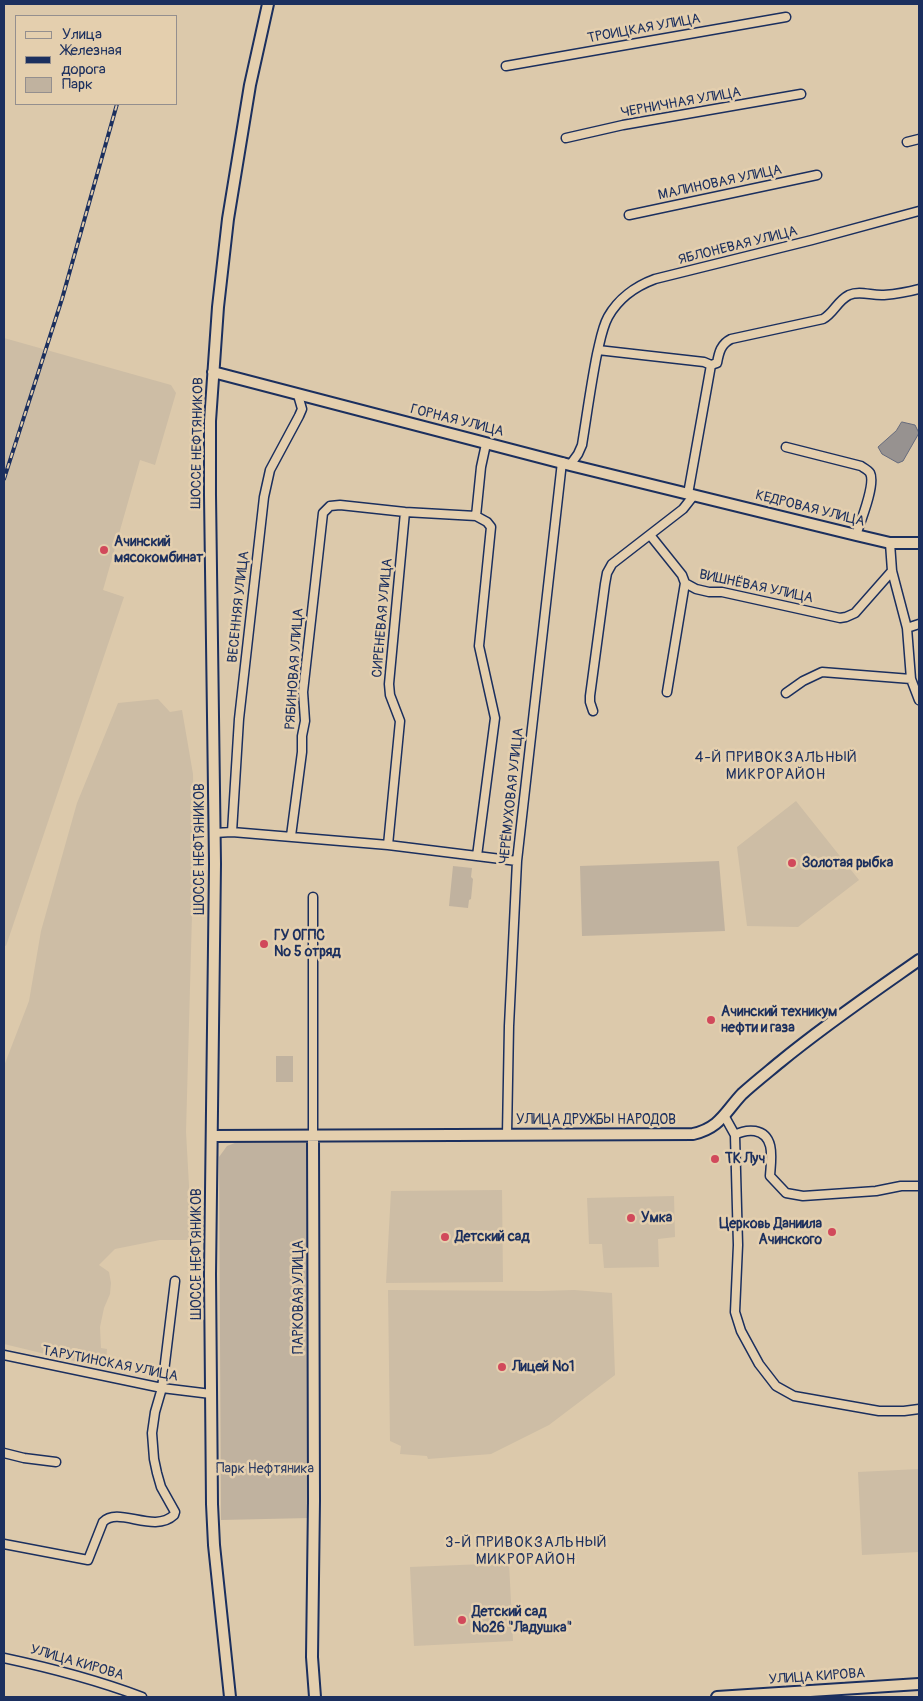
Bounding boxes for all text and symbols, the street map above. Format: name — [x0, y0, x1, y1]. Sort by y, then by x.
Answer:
street label: ТРОИЦКАЯ УЛИЦА — [586, 11, 702, 47]
legend — [15, 15, 178, 105]
text: Улица — [62, 25, 102, 44]
text: Железная дорога — [61, 41, 122, 79]
text: Парк — [62, 75, 93, 94]
street label: ЧЕРНИЧНАЯ УЛИЦА — [620, 84, 742, 122]
street label: МАЛИНОВАЯ УЛИЦА — [657, 162, 783, 204]
street label: ЯБЛОНЕВАЯ УЛИЦА — [677, 223, 799, 269]
street label: ШОССЕ НЕФТЯНИКОВ — [188, 377, 208, 509]
street label: ГОРНАЯ УЛИЦА — [408, 401, 506, 441]
street label: КЕДРОВАЯ УЛИЦА — [754, 487, 866, 531]
place label: Ачинский мясокомбинат — [114, 534, 203, 566]
marker: Ачинский мясокомбинат — [98, 544, 110, 556]
street label: ВЕСЕННЯЯ УЛИЦА — [225, 550, 253, 664]
street label: СИРЕНЕВАЯ УЛИЦА — [369, 558, 397, 678]
street label: ВИШНЁВАЯ УЛИЦА — [697, 567, 815, 607]
street label: РЯБИНОВАЯ УЛИЦА — [282, 608, 308, 730]
street label: ЧЕРЁМУХОВАЯ УЛИЦА — [496, 727, 528, 865]
district label: 4-Й ПРИВОКЗАЛЬНЫЙ МИКРОРАЙОН — [693, 749, 859, 784]
street label: ШОССЕ НЕФТЯНИКОВ — [192, 783, 208, 915]
place label: Золотая рыбка — [802, 855, 893, 871]
marker: Золотая рыбка — [786, 857, 798, 869]
place label: ГУ ОГПС № 5 отряд — [274, 928, 341, 960]
marker: ГУ ОГПС № 5 отряд — [258, 938, 270, 950]
place label: Ачинский техникум нефти и газа — [721, 1004, 837, 1036]
marker: Ачинский техникум нефти и газа — [705, 1014, 717, 1026]
street label: УЛИЦА ДРУЖБЫ НАРОДОВ — [516, 1112, 676, 1128]
place label: ТК Луч — [725, 1151, 765, 1167]
marker: ТК Луч — [709, 1153, 721, 1165]
street label: ШОССЕ НЕФТЯНИКОВ — [189, 1188, 205, 1320]
place label: Умка — [641, 1210, 672, 1226]
marker: Умка — [625, 1212, 637, 1224]
place label: Церковь Даниила Ачинского — [719, 1216, 822, 1248]
marker: Церковь Даниила Ачинского — [826, 1226, 838, 1238]
place label: Детский сад — [455, 1229, 530, 1245]
marker: Детский сад — [439, 1231, 451, 1243]
street label: ПАРКОВАЯ УЛИЦА — [291, 1240, 307, 1354]
street label: ТАРУТИНСКАЯ УЛИЦА — [40, 1343, 180, 1385]
place label: Лицей №1 — [512, 1359, 575, 1375]
marker: Лицей №1 — [496, 1361, 508, 1373]
park label: Парк Нефтяника — [216, 1461, 314, 1477]
district label: 3-Й ПРИВОКЗАЛЬНЫЙ МИКРОРАЙОН — [443, 1534, 609, 1569]
place label: Детский сад №26 "Ладушка" — [472, 1604, 572, 1636]
marker: Детский сад №26 "Ладушка" — [456, 1614, 468, 1626]
street label: УЛИЦА КИРОВА — [28, 1642, 126, 1684]
street label: УЛИЦА КИРОВА — [768, 1665, 866, 1689]

